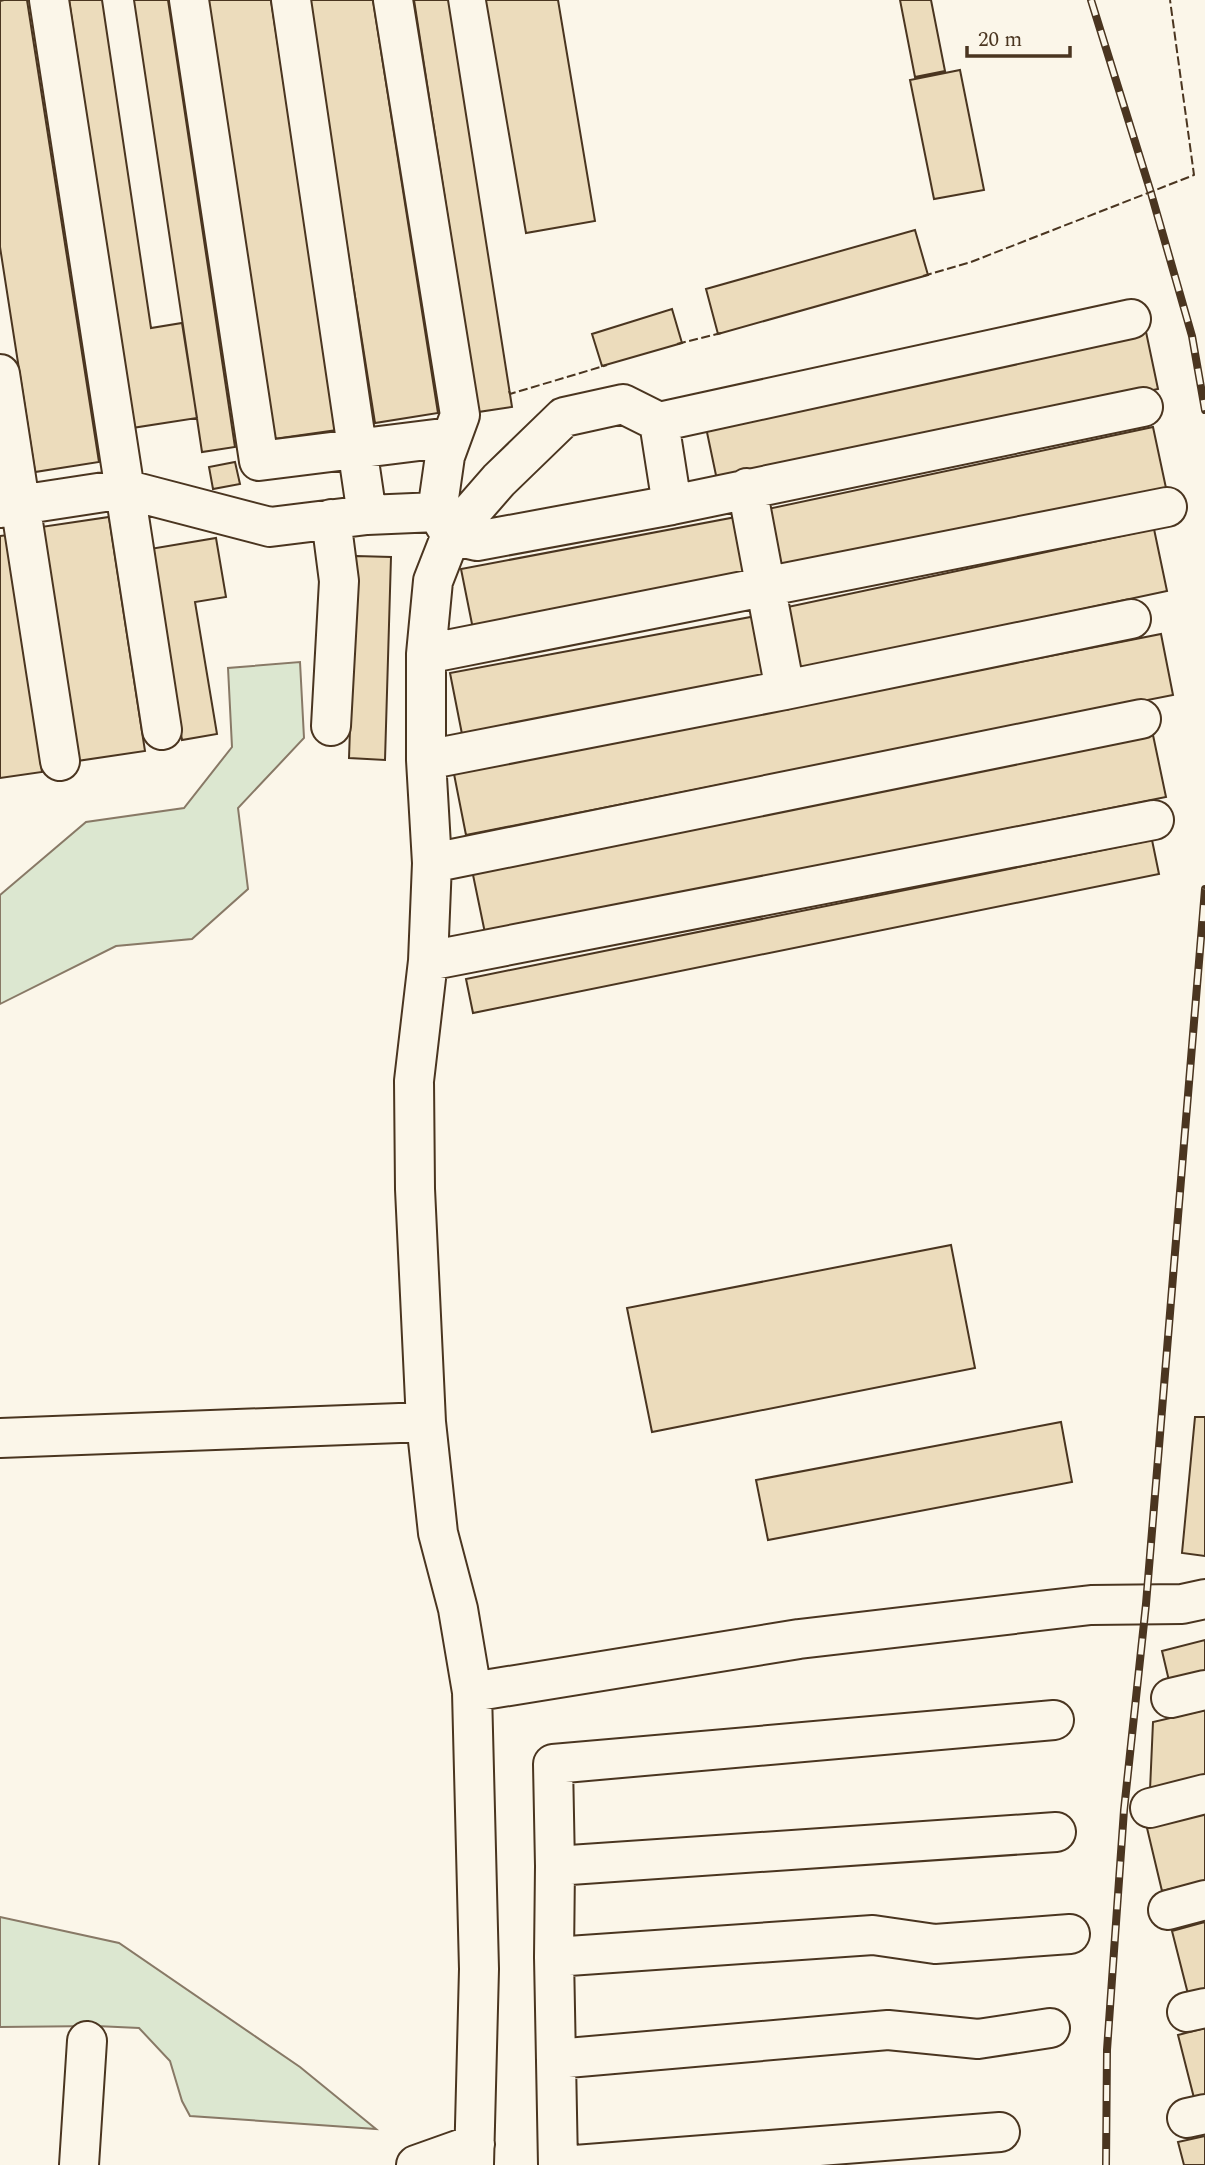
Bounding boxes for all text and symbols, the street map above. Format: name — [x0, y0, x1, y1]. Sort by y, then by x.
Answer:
scale bar — [967, 14, 1070, 58]
text: 20 m — [978, 24, 1022, 56]

